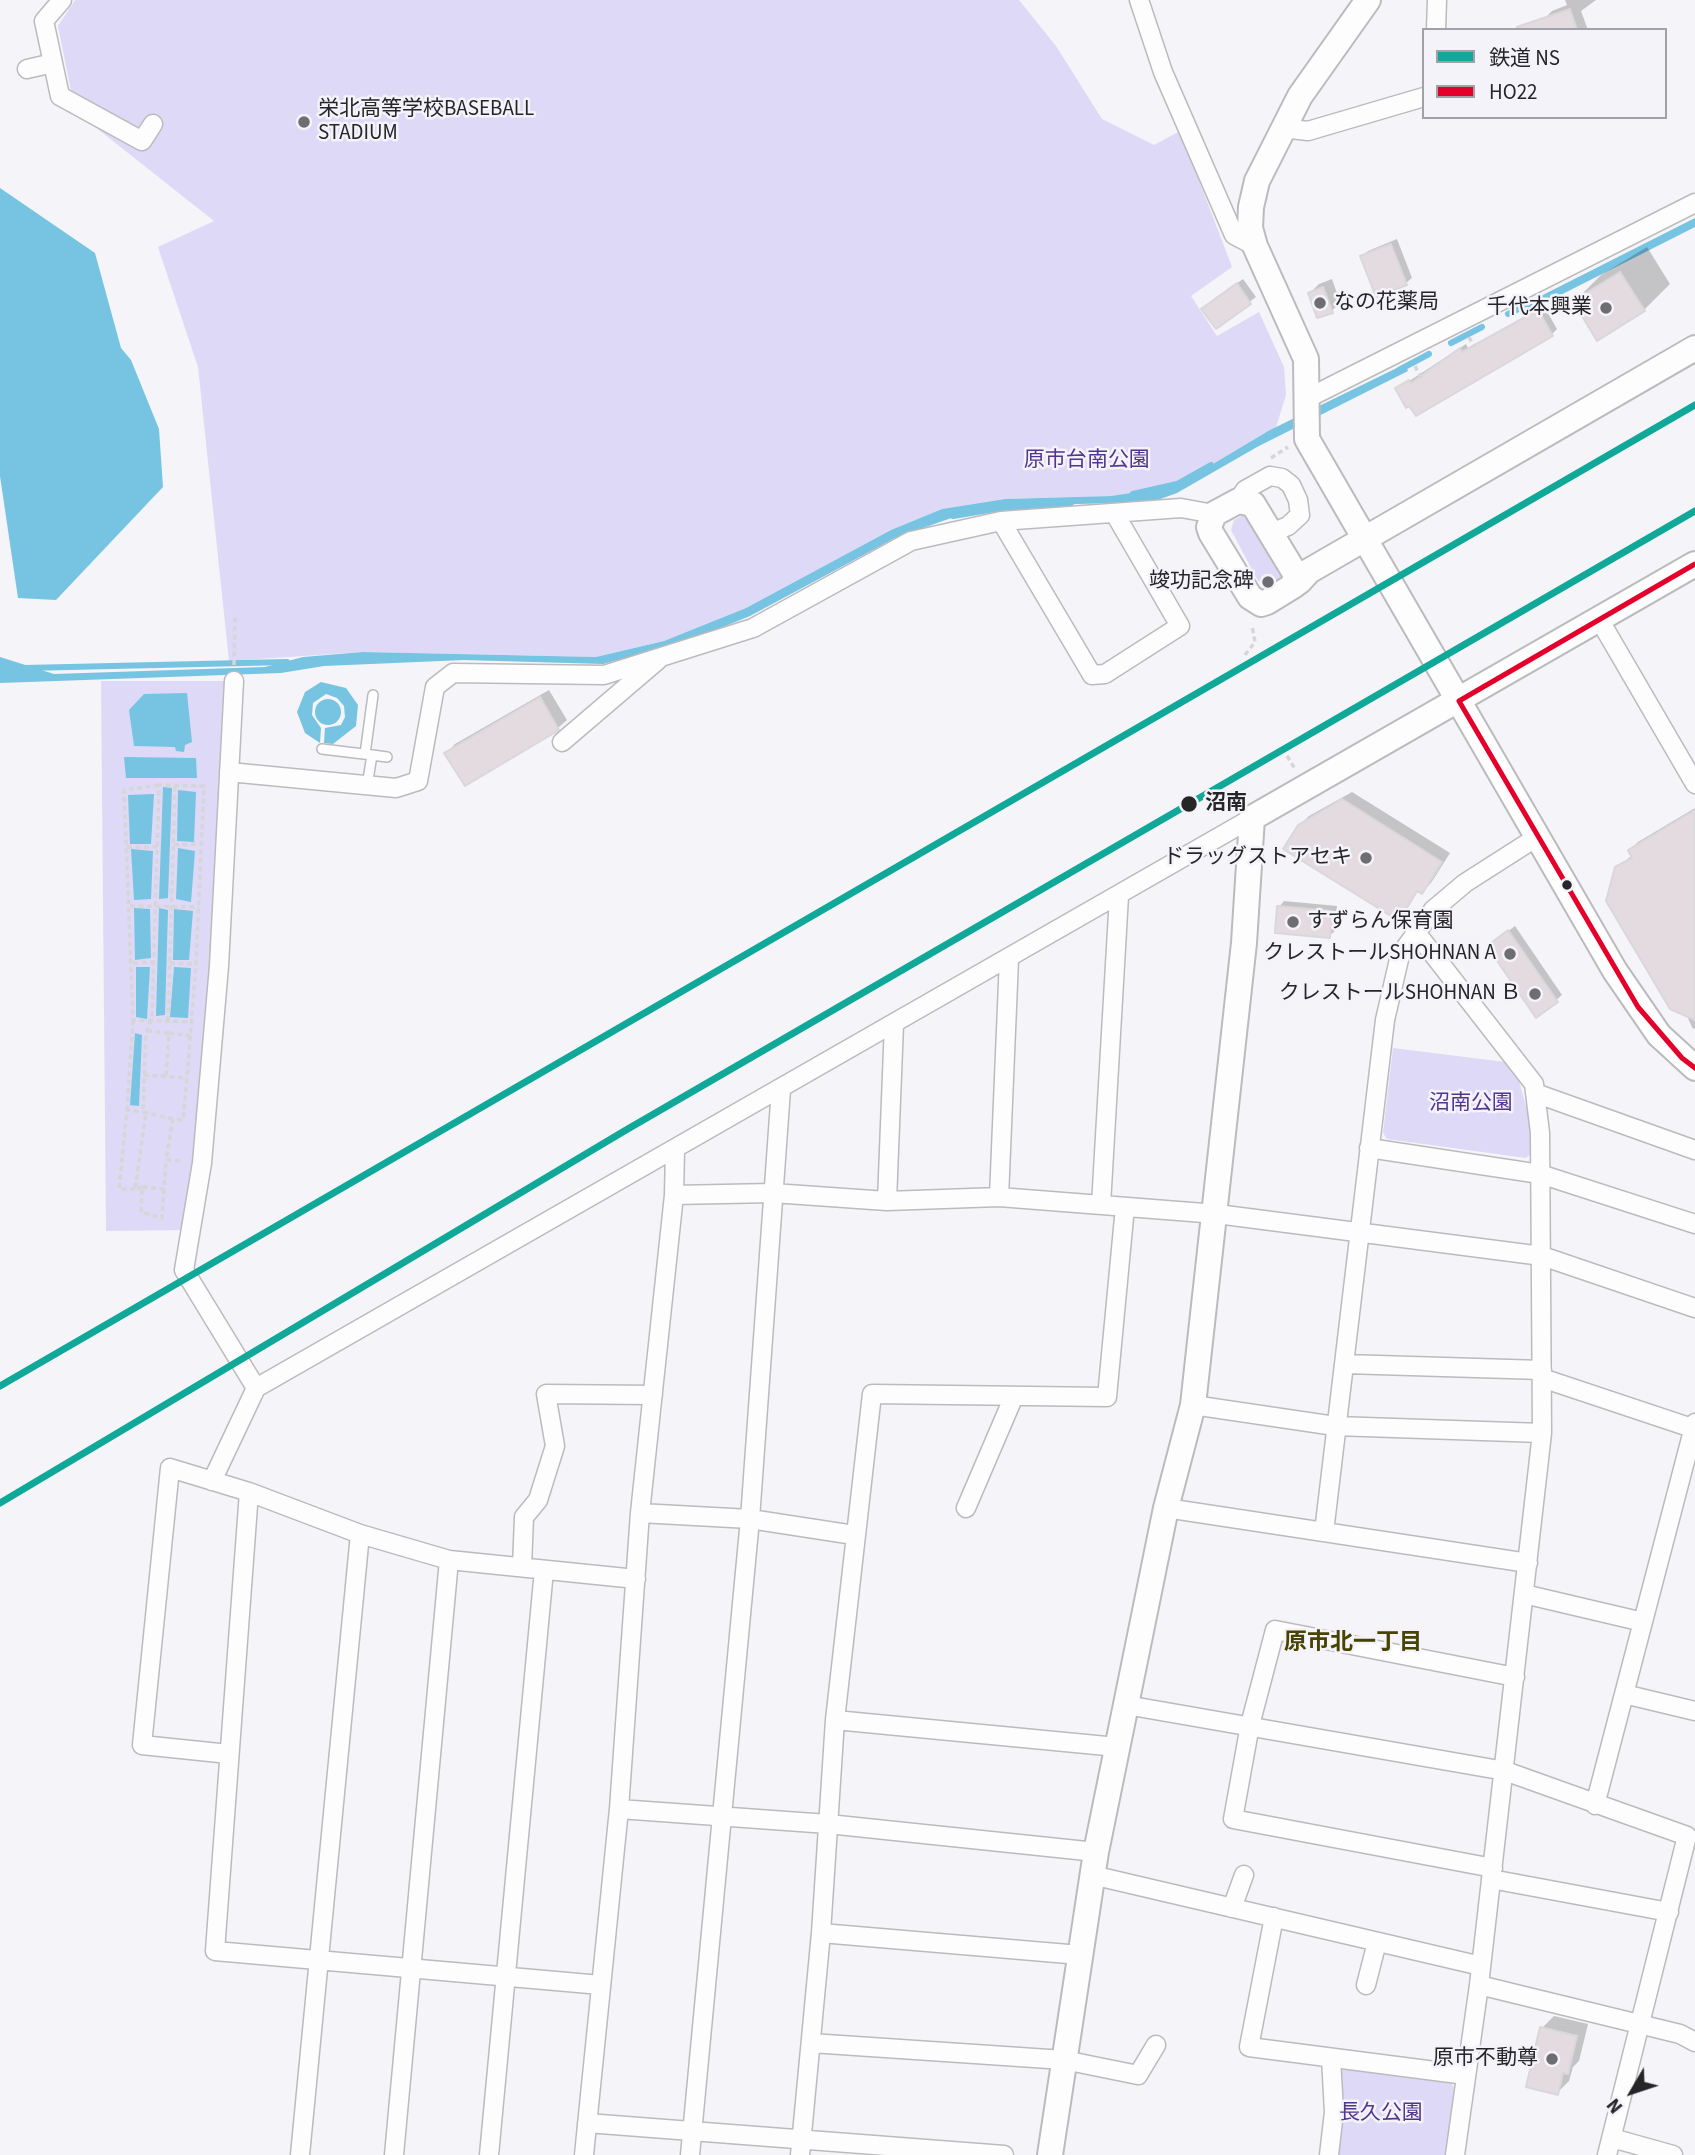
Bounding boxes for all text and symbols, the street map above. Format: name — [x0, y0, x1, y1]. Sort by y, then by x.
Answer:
legend — [1422, 28, 1667, 119]
text: 鉄道 NS — [1489, 43, 1560, 73]
text: HO22 — [1489, 77, 1538, 107]
place label: 栄北高等学校BASEBALL STADIUM — [318, 97, 534, 147]
marker: 栄北高等学校BASEBALL STADIUM — [296, 114, 312, 130]
place label: なの花薬局 — [1334, 290, 1439, 316]
marker: なの花薬局 — [1312, 295, 1328, 311]
place label: 千代本興業 — [1487, 295, 1592, 321]
marker: 千代本興業 — [1598, 300, 1614, 316]
park label: 原市台南公園 — [1024, 448, 1150, 474]
place label: 竣功記念碑 — [1149, 569, 1254, 595]
marker: 竣功記念碑 — [1260, 574, 1276, 590]
place label: 沼南 — [1205, 791, 1247, 817]
marker: 沼南 — [1179, 794, 1199, 814]
place label: ドラッグストアセキ — [1163, 845, 1352, 871]
marker: ドラッグストアセキ — [1358, 850, 1374, 866]
unlabelled marker — [1560, 878, 1574, 892]
place label: すずらん保育園 — [1307, 909, 1454, 935]
marker: すずらん保育園 — [1285, 914, 1301, 930]
place label: クレストールSHOHNAN A — [1263, 941, 1496, 967]
marker: クレストールSHOHNAN A — [1502, 946, 1518, 962]
place label: クレストールSHOHNAN Ｂ — [1279, 981, 1521, 1007]
marker: クレストールSHOHNAN Ｂ — [1527, 986, 1543, 1002]
park label: 沼南公園 — [1429, 1091, 1513, 1117]
district label: 原市北一丁目 — [1284, 1630, 1422, 1658]
place label: 原市不動尊 — [1433, 2046, 1538, 2072]
marker: 原市不動尊 — [1544, 2051, 1560, 2067]
north arrow — [1597, 2057, 1667, 2127]
text: N — [1601, 2092, 1630, 2119]
park label: 長久公園 — [1339, 2101, 1423, 2127]

